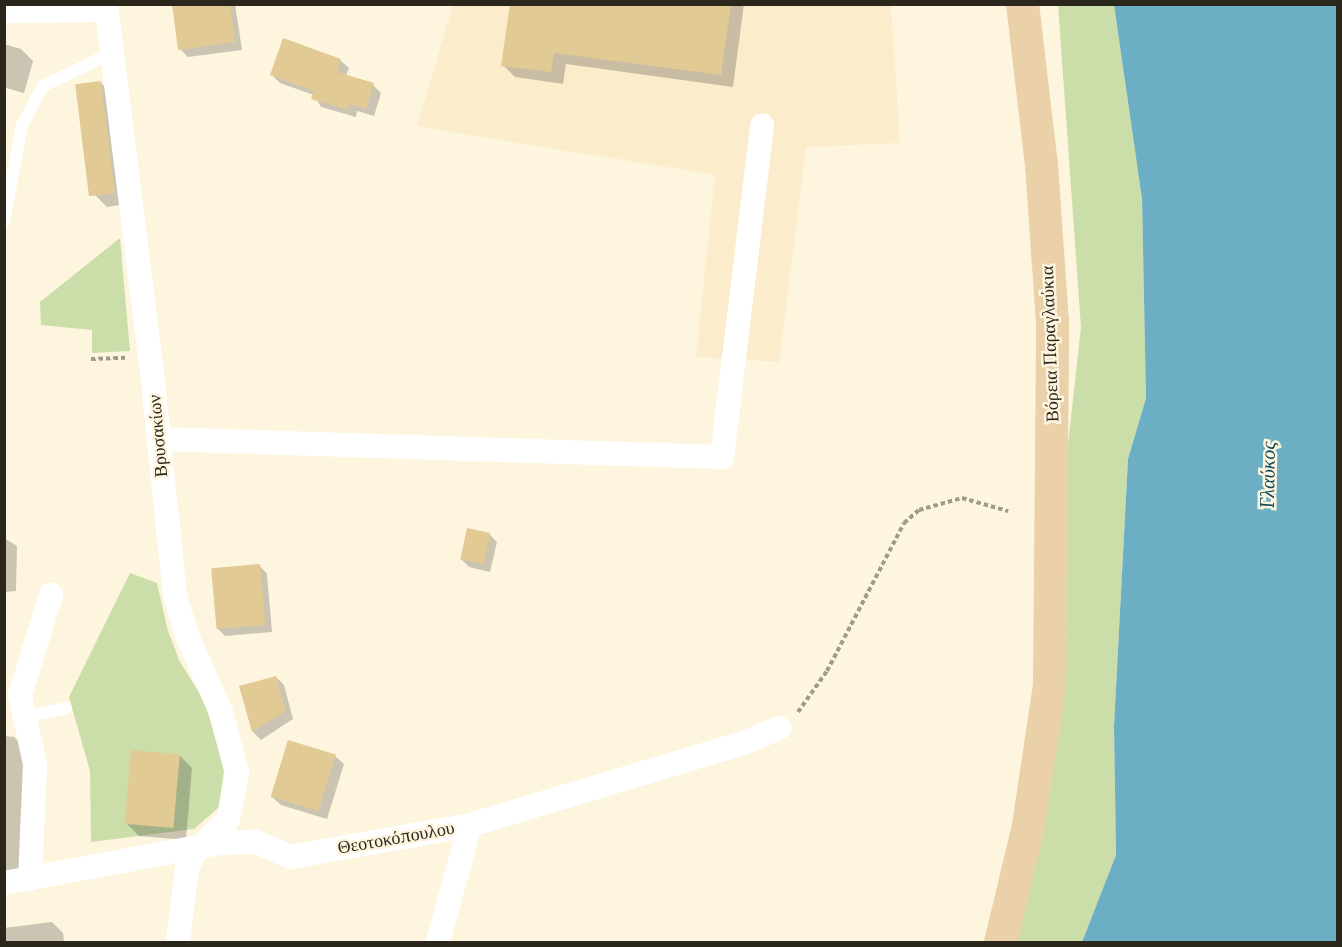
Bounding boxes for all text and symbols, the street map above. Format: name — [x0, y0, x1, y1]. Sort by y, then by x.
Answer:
street label: Βόρεια Παραγλαύκια — [1036, 265, 1064, 423]
street label: Βρυσακίων — [144, 394, 172, 478]
water label: Γλαύκος — [1254, 441, 1280, 509]
street label: Θεοτοκόπουλου — [336, 817, 456, 859]

